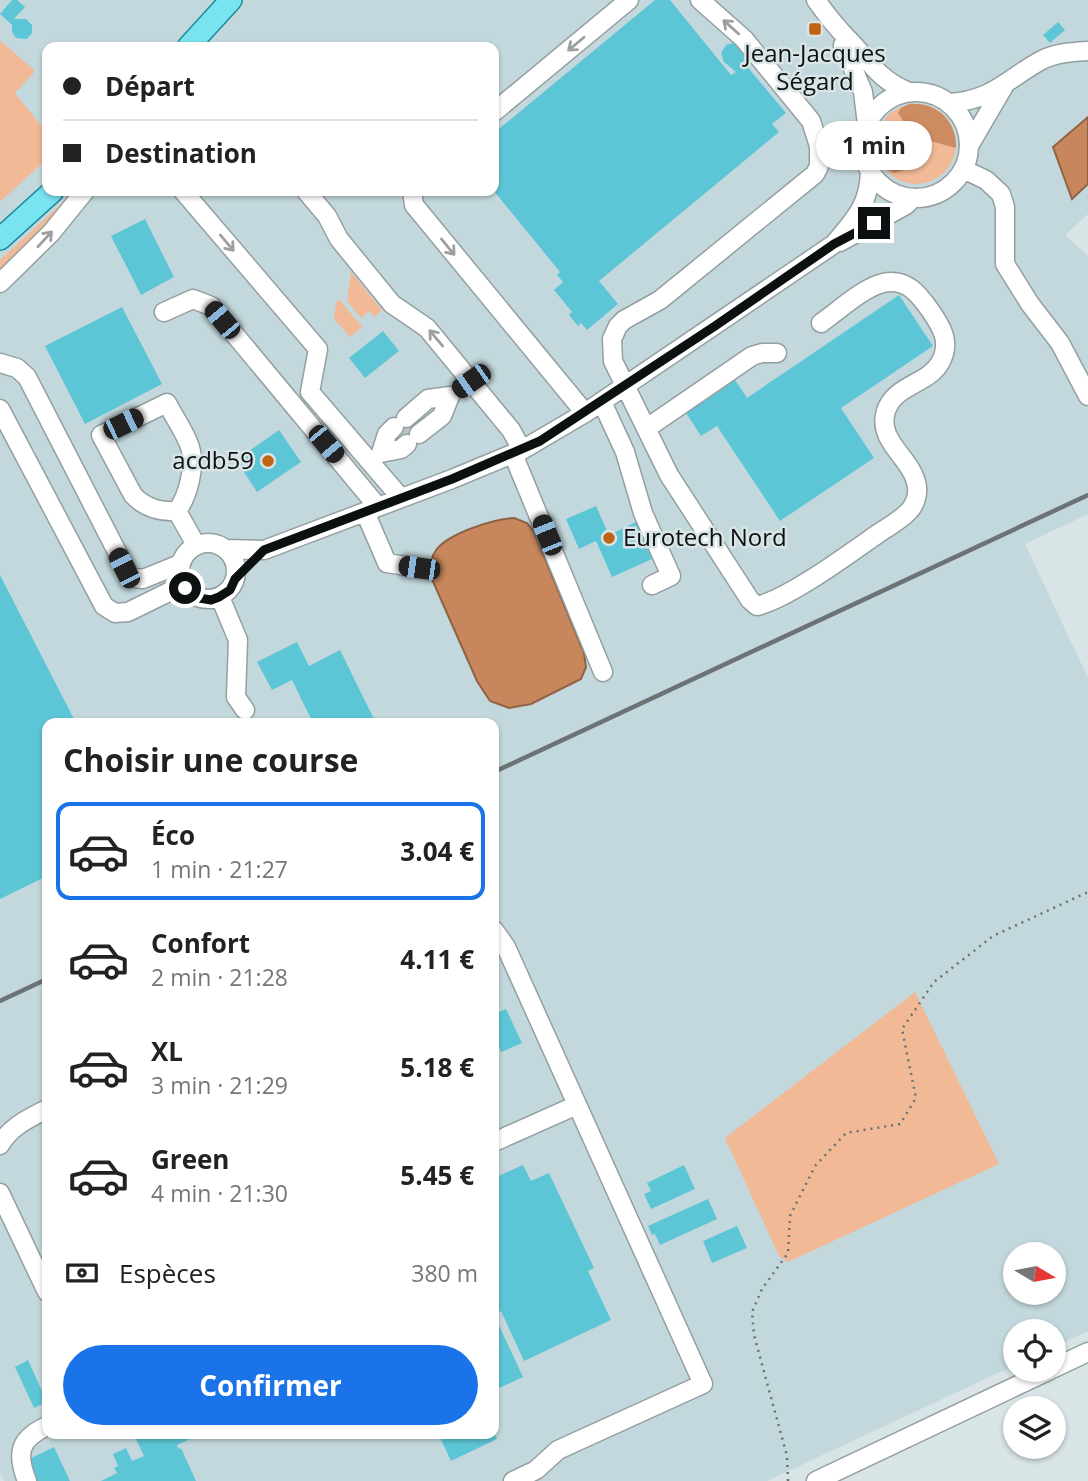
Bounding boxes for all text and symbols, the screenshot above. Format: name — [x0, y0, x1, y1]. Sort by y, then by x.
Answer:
one-way arrow — [722, 19, 740, 35]
marker: Jean-Jacques Ségard — [807, 21, 823, 37]
one-way arrow — [568, 36, 586, 51]
place label: Jean-Jacques Ségard — [742, 36, 886, 97]
text: Départ — [105, 68, 195, 104]
callout: 1 min — [816, 122, 932, 170]
text: 1 min — [842, 129, 906, 161]
text: Destination — [105, 135, 257, 171]
route end — [858, 207, 890, 239]
one-way arrow — [37, 231, 54, 248]
one-way arrow — [220, 233, 235, 251]
one-way arrow — [440, 237, 456, 255]
car — [201, 297, 244, 343]
one-way arrow — [428, 330, 444, 348]
car — [448, 360, 495, 402]
car — [100, 405, 147, 443]
car — [305, 421, 348, 467]
place label: acdb59 — [172, 443, 254, 476]
marker: acdb59 — [260, 453, 276, 469]
car — [530, 512, 565, 558]
place label: Eurotech Nord — [623, 520, 787, 553]
marker: Eurotech Nord — [601, 530, 617, 546]
car — [106, 545, 143, 591]
car — [397, 555, 442, 581]
route start — [169, 572, 201, 604]
text: Choisir une course — [63, 738, 358, 781]
text: Éco — [151, 817, 195, 853]
icon: car — [67, 820, 130, 883]
text: 3.04 € — [400, 833, 474, 869]
text: 1 min · 21:27 — [151, 853, 288, 885]
text: Confort — [151, 925, 250, 961]
icon: car — [67, 928, 130, 991]
text: 4.11 € — [400, 941, 474, 977]
text: 2 min · 21:28 — [151, 961, 288, 993]
text: XL — [151, 1033, 183, 1069]
icon: car — [67, 1036, 130, 1099]
text: 5.18 € — [400, 1049, 474, 1085]
text: 3 min · 21:29 — [151, 1069, 288, 1101]
text: Green — [151, 1141, 229, 1177]
icon: car — [67, 1144, 130, 1207]
text: 5.45 € — [400, 1157, 474, 1193]
text: 4 min · 21:30 — [151, 1177, 288, 1209]
north arrow — [1003, 1242, 1066, 1306]
map controls — [1003, 1242, 1066, 1459]
icon: cash — [63, 1254, 101, 1292]
text: Espèces — [119, 1255, 216, 1291]
text: 380 m — [411, 1257, 478, 1289]
button: locate — [1003, 1319, 1066, 1382]
button: Confirmer — [63, 1345, 478, 1425]
button: layers — [1003, 1396, 1066, 1459]

